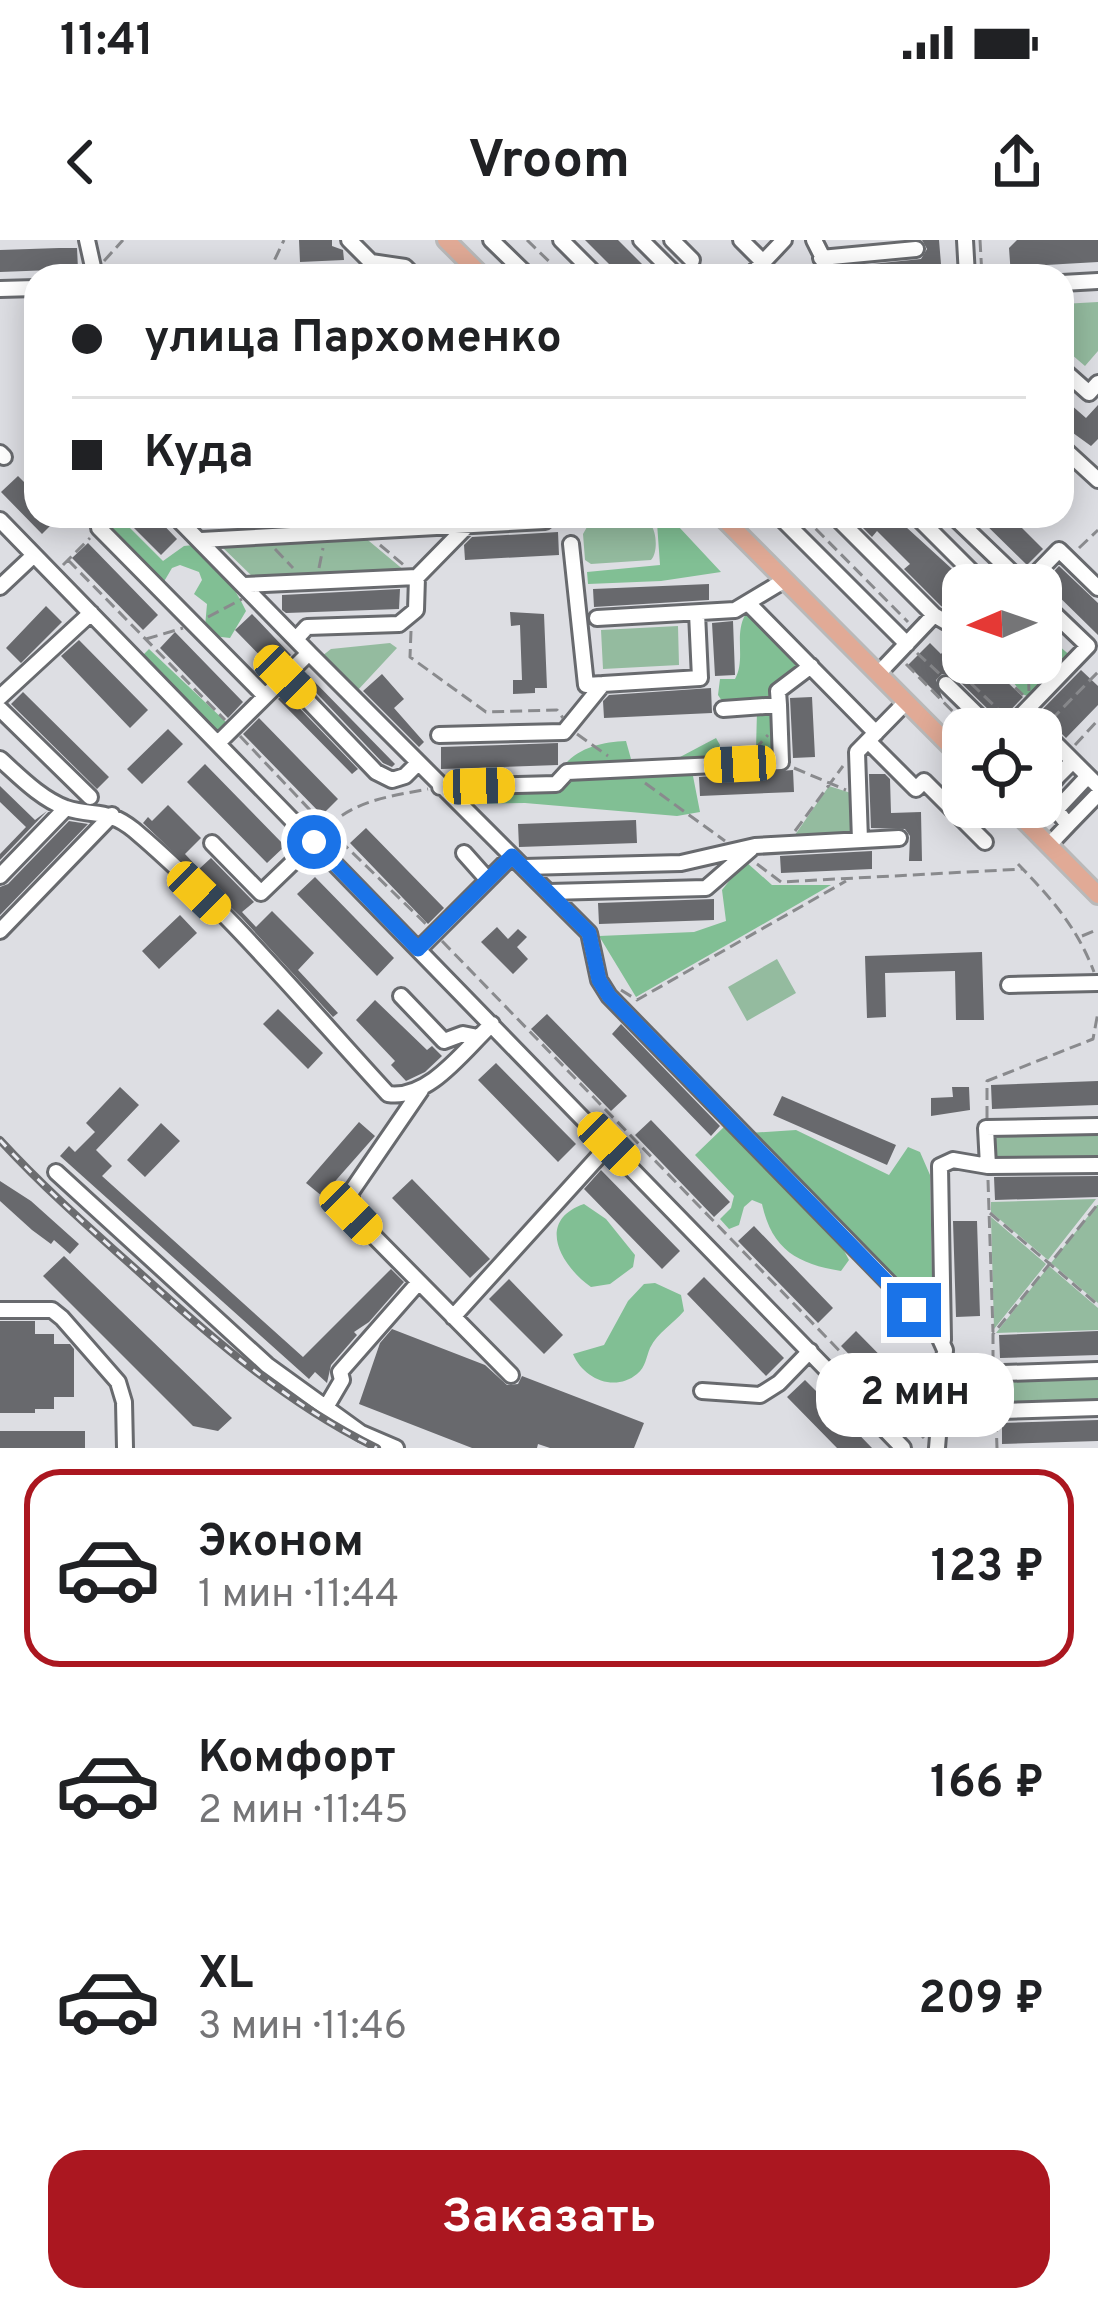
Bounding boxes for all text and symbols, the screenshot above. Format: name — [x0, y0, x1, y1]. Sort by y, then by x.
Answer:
text: 11:41 — [60, 14, 154, 71]
text: Vroom — [468, 128, 630, 197]
icon: back — [48, 129, 114, 195]
icon: share — [984, 129, 1050, 195]
text: улица Пархоменко — [144, 311, 562, 368]
text: Куда — [144, 426, 254, 483]
north arrow — [942, 564, 1062, 684]
map controls — [942, 564, 1062, 828]
car — [247, 639, 323, 715]
button: locate — [942, 708, 1062, 828]
car — [703, 744, 777, 784]
car — [442, 767, 516, 805]
route start — [287, 815, 341, 869]
car — [161, 855, 237, 931]
car — [571, 1106, 647, 1182]
car — [313, 1175, 389, 1251]
route end — [887, 1283, 941, 1337]
callout: 2 мин — [815, 1352, 1013, 1436]
text: 2 мин — [860, 1370, 970, 1419]
icon: car — [54, 1514, 162, 1622]
text: Эконом — [198, 1515, 364, 1572]
text: 123 ₽ — [931, 1540, 1044, 1597]
text: 1 мин · 11:44 — [198, 1572, 399, 1621]
icon: car — [54, 1730, 162, 1838]
text: Комфорт — [198, 1731, 396, 1788]
text: 166 ₽ — [930, 1756, 1044, 1813]
text: 2 мин · 11:45 — [198, 1788, 408, 1837]
icon: car — [54, 1946, 162, 2054]
text: XL — [198, 1947, 253, 2004]
text: 209 ₽ — [918, 1972, 1044, 2029]
text: 3 мин · 11:46 — [198, 2004, 407, 2053]
button: Заказать — [48, 2150, 1050, 2288]

